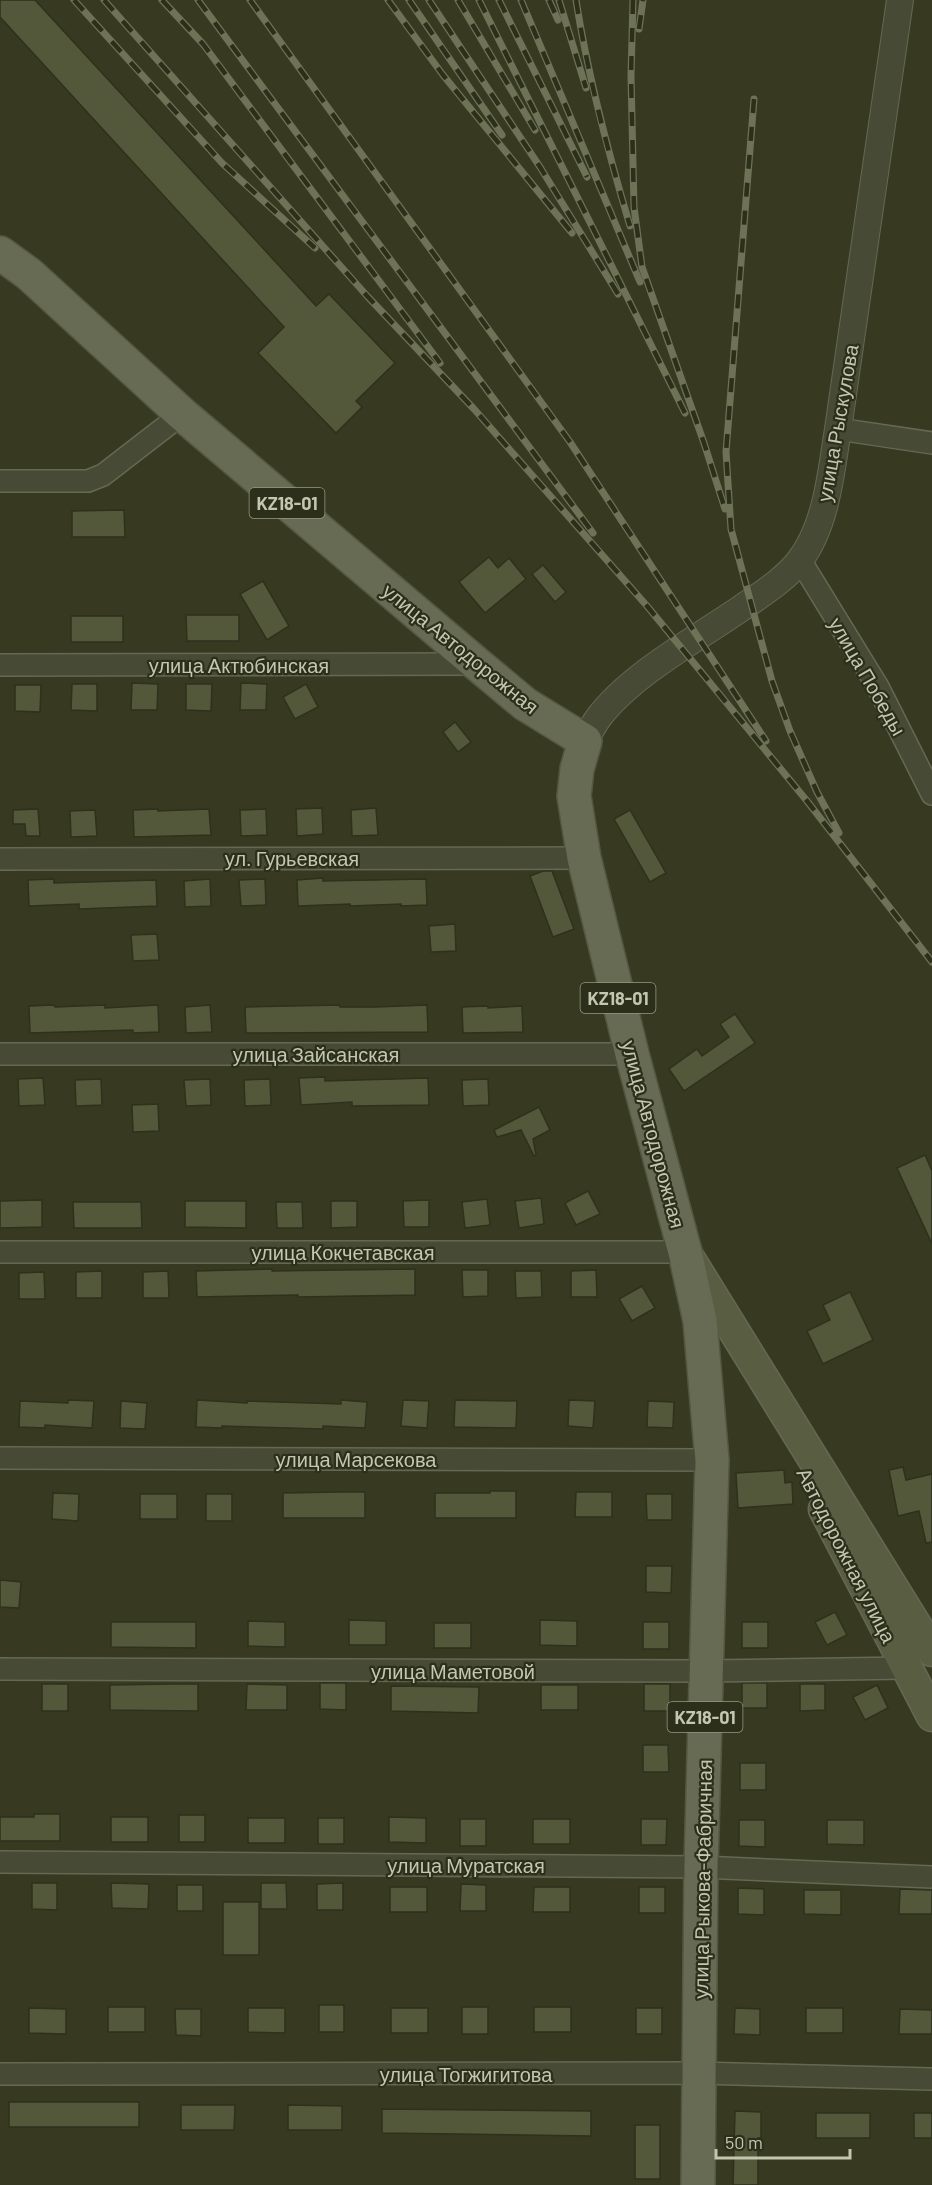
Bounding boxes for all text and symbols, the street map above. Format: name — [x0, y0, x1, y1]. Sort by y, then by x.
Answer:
street label: улица Рыскулова — [811, 341, 863, 504]
road number: KZ18-01 — [250, 488, 324, 518]
street label: улица Автодорожная — [378, 578, 544, 718]
street label: улица Победы — [824, 613, 912, 739]
street label: улица Актюбинская — [149, 653, 329, 677]
street label: ул. Гурьевская — [225, 846, 359, 870]
road number: KZ18-01 — [580, 983, 656, 1013]
street label: улица Автодорожная — [617, 1038, 691, 1230]
street label: улица Зайсанская — [233, 1042, 399, 1066]
street label: улица Кокчетавская — [252, 1240, 434, 1264]
street label: улица Марсекова — [276, 1447, 437, 1471]
street label: Автодорожная улица — [792, 1463, 902, 1647]
street label: улица Маметовой — [371, 1659, 535, 1683]
road number: KZ18-01 — [668, 1702, 742, 1732]
street label: улица Рыкова-Фабричная — [688, 1759, 716, 1999]
street label: улица Муратская — [387, 1853, 545, 1877]
street label: улица Тогжигитова — [380, 2062, 553, 2086]
scale bar — [716, 2122, 850, 2160]
text: 50 m — [725, 2131, 763, 2153]

